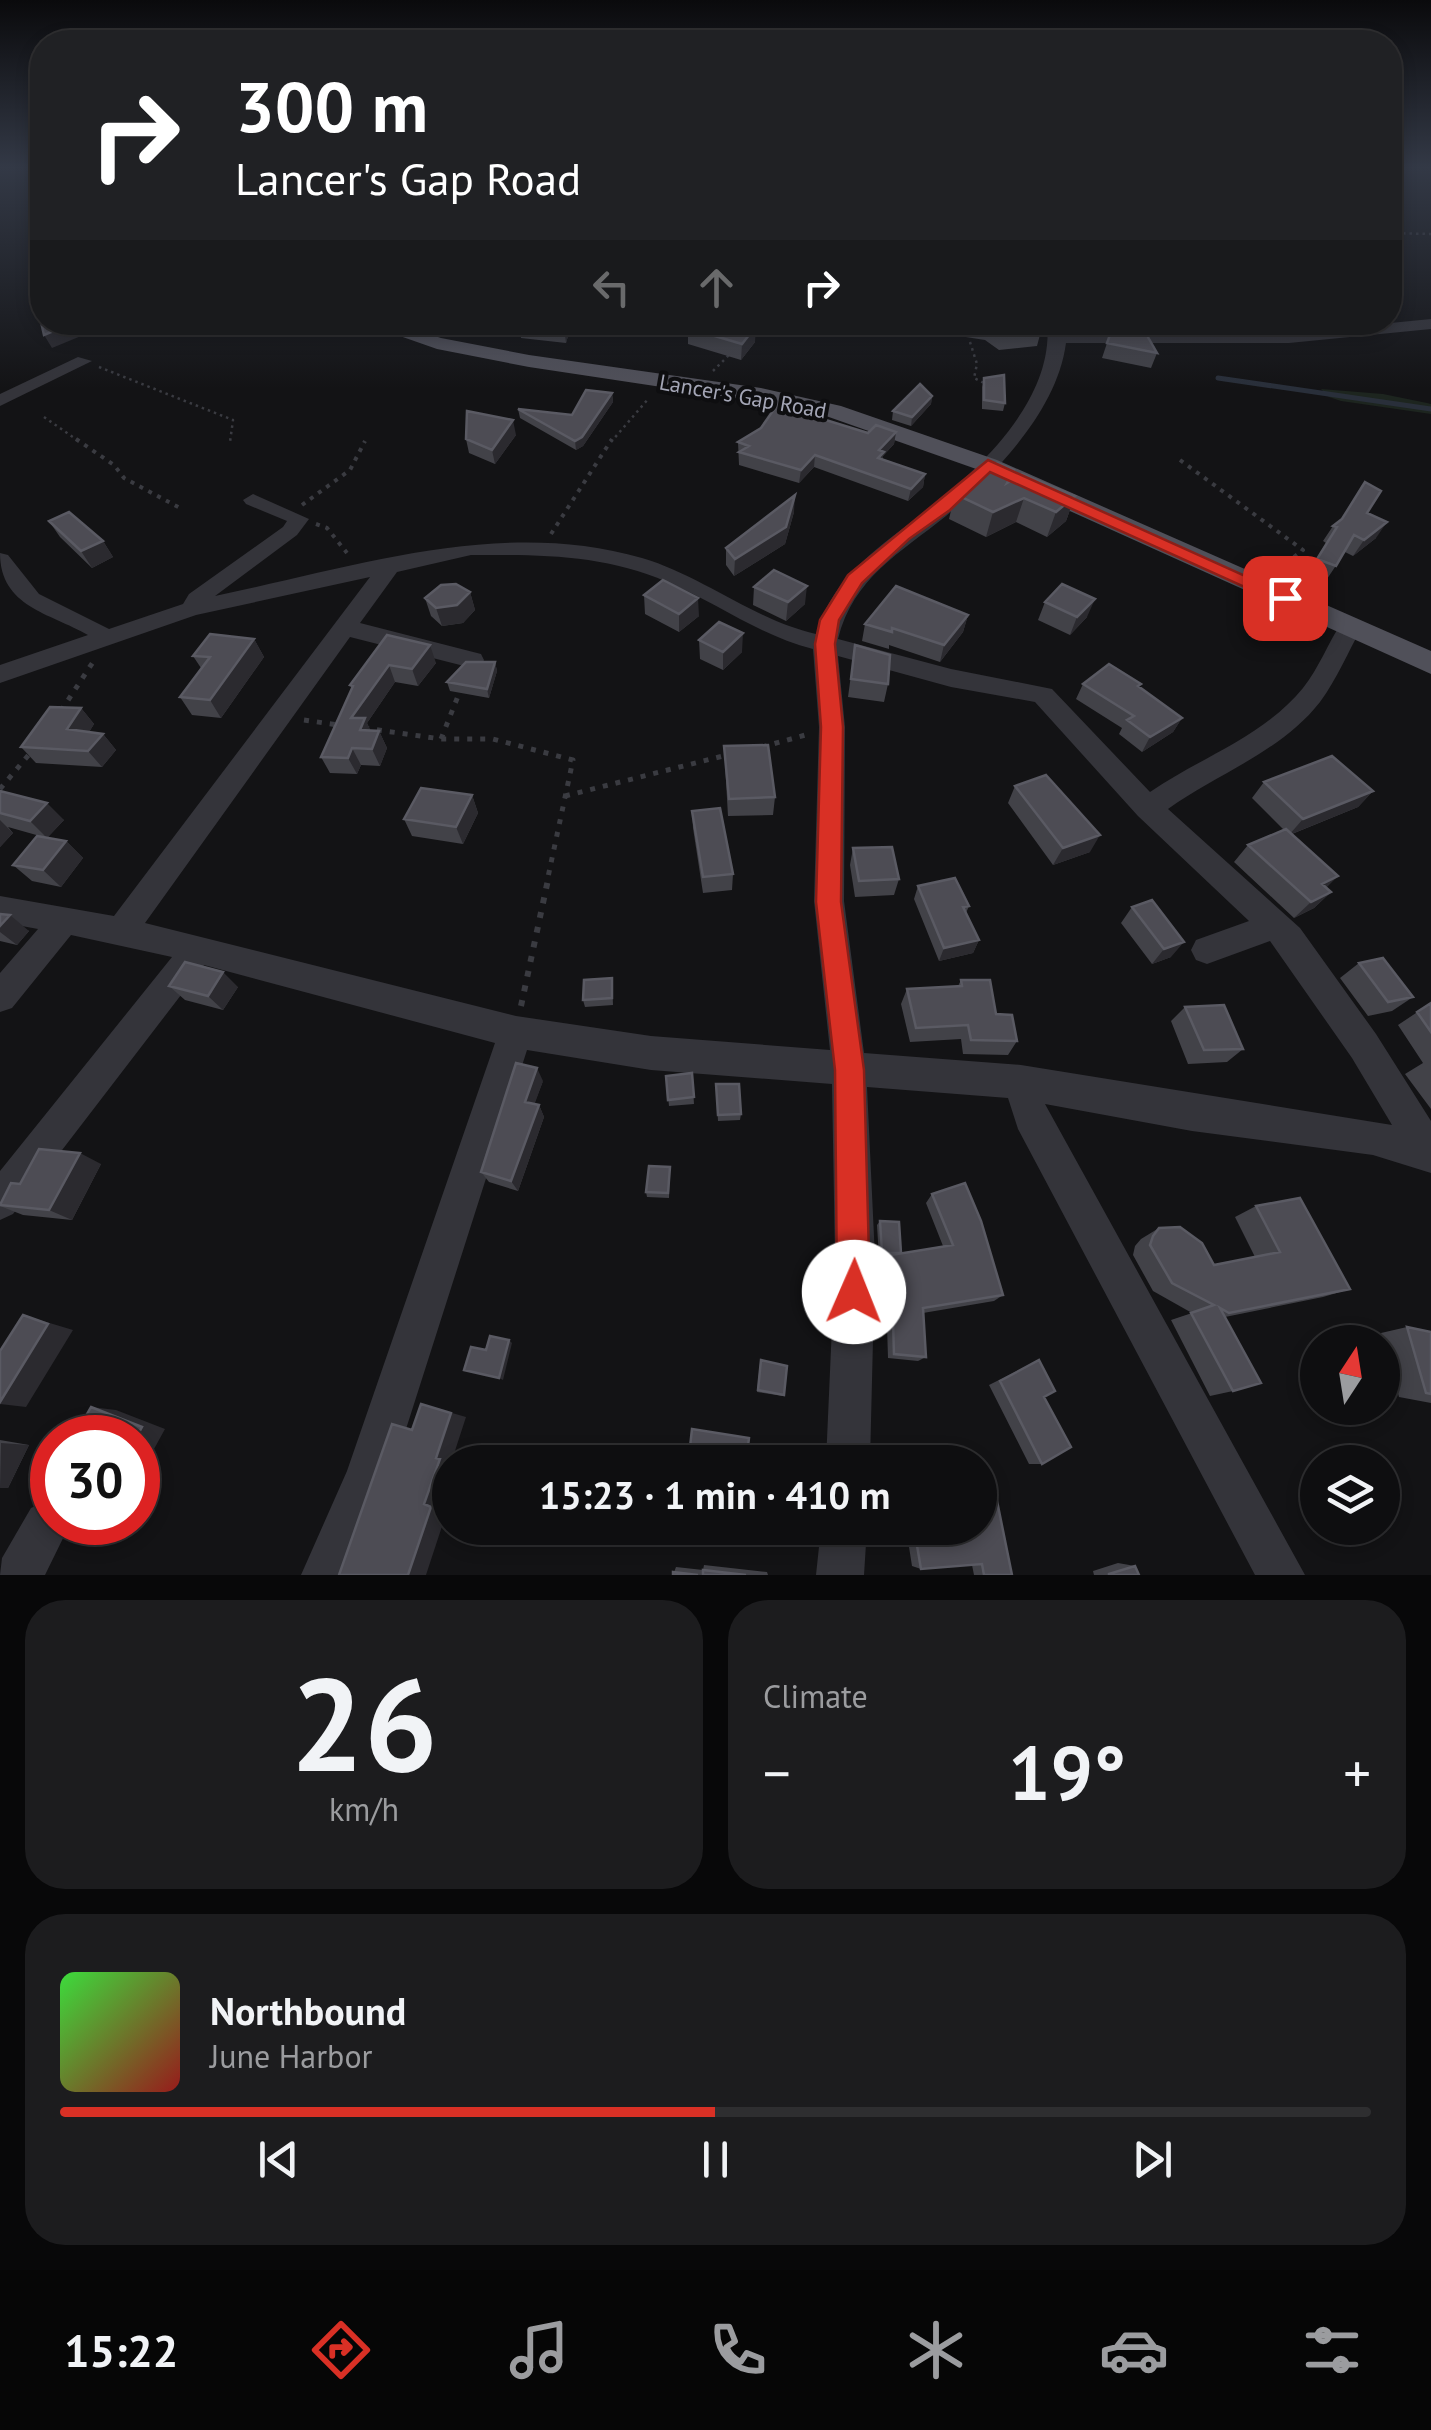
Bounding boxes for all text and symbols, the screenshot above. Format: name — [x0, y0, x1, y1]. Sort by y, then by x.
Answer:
text: 300 m — [235, 61, 428, 151]
icon: right — [70, 70, 200, 200]
text: Lancer's Gap Road — [235, 149, 581, 207]
icon: left — [584, 260, 639, 315]
icon: ahead — [689, 260, 744, 315]
icon: right — [794, 260, 849, 315]
street label: Lancer's Gap Road — [657, 368, 829, 424]
pin — [1243, 556, 1328, 641]
icon: arrive — [1258, 571, 1313, 626]
position arrow — [802, 1240, 906, 1344]
north arrow — [1300, 1325, 1400, 1425]
map controls — [1300, 1325, 1400, 1545]
speed limit sign: 30 — [30, 1415, 160, 1545]
button: layers — [1300, 1445, 1400, 1545]
text: 15:23 · 1 min · 410 m — [539, 1470, 890, 1519]
text: 26 — [290, 1639, 438, 1807]
text: Climate — [763, 1675, 868, 1717]
text: 19° — [1008, 1724, 1126, 1821]
text: − — [763, 1737, 791, 1808]
text: + — [1343, 1737, 1371, 1808]
text: km/h — [329, 1788, 399, 1830]
text: Northbound — [210, 1986, 406, 2035]
text: June Harbor — [210, 2035, 372, 2077]
icon: previous — [251, 2132, 306, 2187]
icon: pause — [688, 2132, 743, 2187]
icon: next — [1125, 2132, 1180, 2187]
icon: directions — [306, 2315, 376, 2385]
icon: music — [504, 2315, 574, 2385]
icon: phone — [703, 2315, 773, 2385]
icon: climate — [901, 2315, 971, 2385]
icon: car — [1099, 2315, 1169, 2385]
icon: filters — [1297, 2315, 1367, 2385]
text: 15:22 — [64, 2321, 178, 2379]

